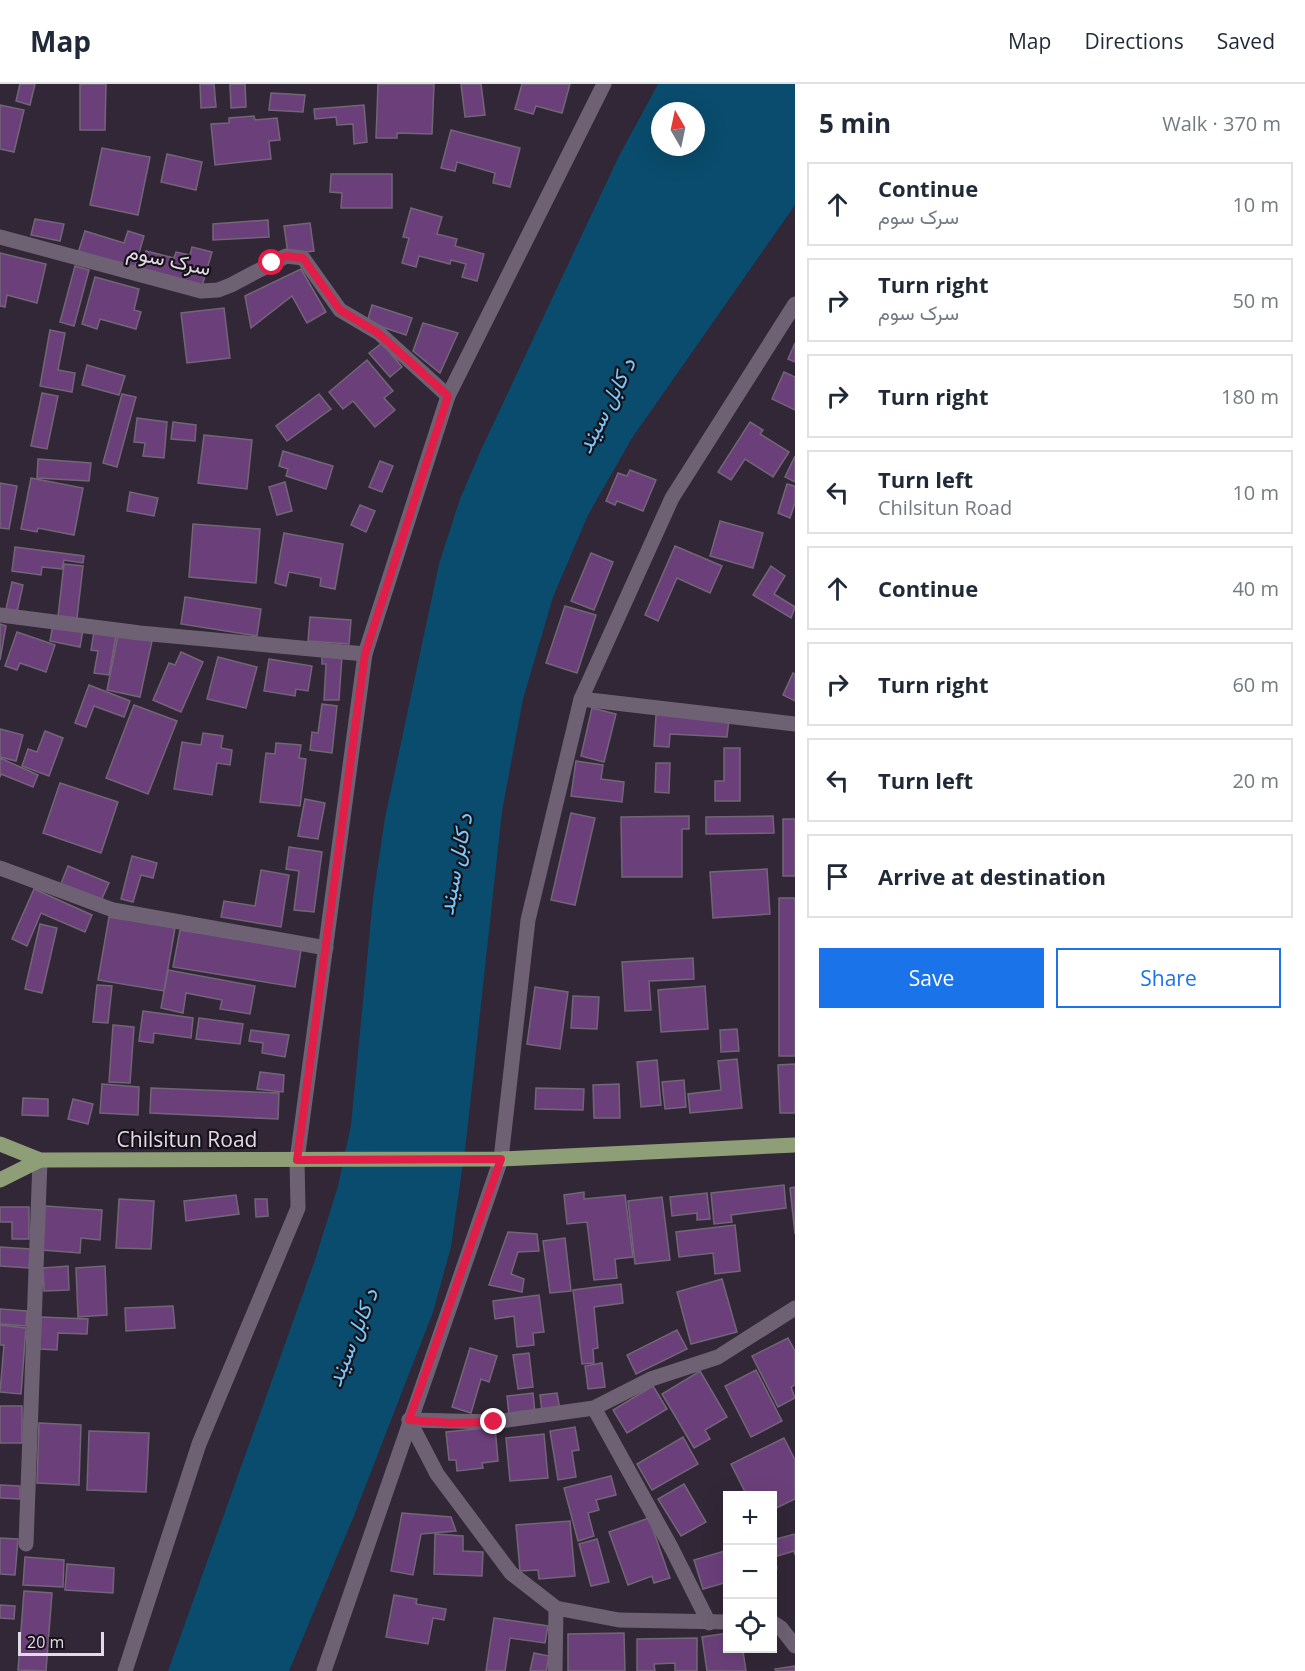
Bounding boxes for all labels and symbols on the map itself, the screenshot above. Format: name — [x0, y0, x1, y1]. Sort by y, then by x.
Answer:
north arrow — [651, 102, 705, 156]
street label: سرک سوم — [124, 236, 213, 283]
route start — [258, 249, 284, 275]
water label: د کابل سيند — [568, 352, 642, 458]
water label: د کابل سيند — [429, 810, 479, 917]
street label: Chilsitun Road — [117, 1125, 257, 1153]
water label: د کابل سيند — [318, 1283, 384, 1390]
route end — [480, 1408, 506, 1434]
scale bar — [18, 1629, 104, 1656]

